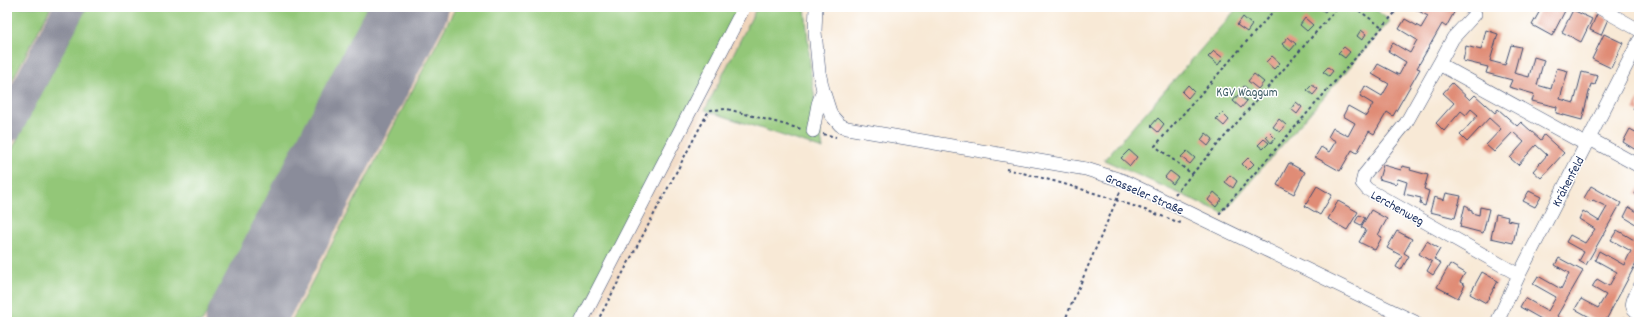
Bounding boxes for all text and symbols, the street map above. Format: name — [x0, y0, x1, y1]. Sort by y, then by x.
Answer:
park label: KGV Waggum — [1216, 84, 1278, 103]
street label: Krähenfeld — [1548, 154, 1590, 211]
street label: Grasseler Straße — [1102, 169, 1187, 221]
street label: Lerchenweg — [1367, 187, 1427, 232]

